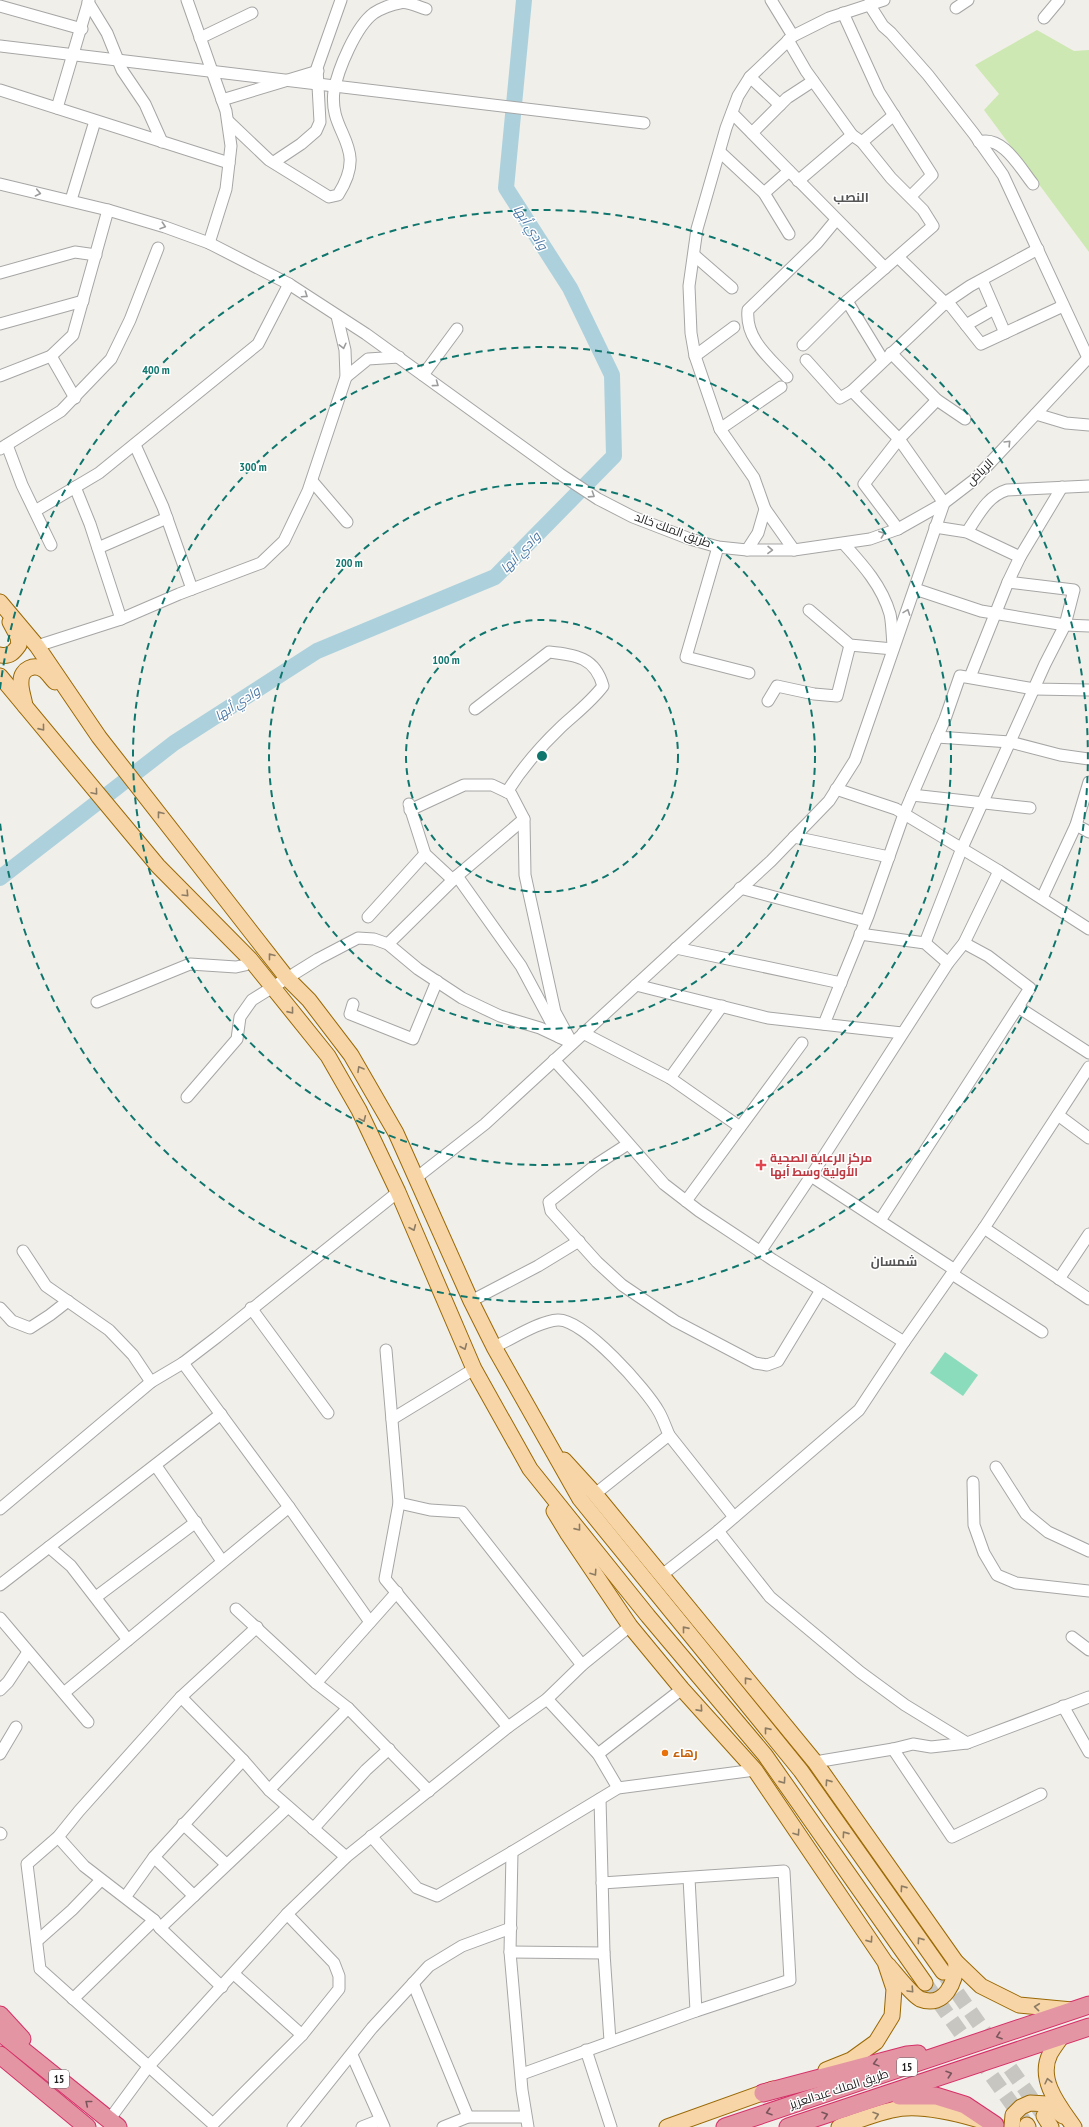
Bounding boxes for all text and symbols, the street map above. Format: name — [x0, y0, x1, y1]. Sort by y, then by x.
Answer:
one-way arrow — [35, 188, 41, 196]
district label: النصب — [833, 189, 869, 206]
water label: وادي أبها — [508, 201, 552, 255]
one-way arrow — [160, 222, 167, 230]
one-way arrow — [301, 290, 308, 297]
one-way arrow — [339, 343, 347, 350]
text: 400 m — [142, 362, 170, 377]
one-way arrow — [432, 379, 439, 387]
one-way arrow — [1004, 440, 1011, 448]
street label: الرياض — [963, 455, 996, 488]
text: 300 m — [239, 459, 267, 474]
one-way arrow — [588, 490, 595, 498]
street label: طريق الملك خالد — [633, 509, 714, 550]
water label: وادي أبها — [497, 528, 546, 578]
one-way arrow — [879, 531, 886, 539]
one-way arrow — [767, 546, 773, 554]
text: 200 m — [335, 555, 363, 570]
one-way arrow — [902, 609, 910, 616]
text: 100 m — [432, 652, 460, 667]
water label: وادي أبها — [211, 682, 265, 726]
one-way arrow — [38, 724, 45, 731]
centre of rings — [535, 749, 549, 763]
one-way arrow — [90, 787, 97, 794]
one-way arrow — [157, 812, 164, 819]
one-way arrow — [181, 889, 188, 897]
one-way arrow — [268, 954, 275, 961]
one-way arrow — [287, 1006, 294, 1013]
one-way arrow — [357, 1066, 364, 1073]
one-way arrow — [358, 1114, 366, 1122]
place label: مركز الرعاية الصحية الأولية وسط أبها — [770, 1150, 872, 1180]
marker: مركز الرعاية الصحية الأولية وسط أبها — [755, 1159, 767, 1171]
one-way arrow — [408, 1224, 416, 1231]
district label: شمسان — [871, 1253, 917, 1270]
one-way arrow — [460, 1344, 468, 1351]
one-way arrow — [573, 1523, 580, 1531]
one-way arrow — [589, 1569, 597, 1576]
one-way arrow — [683, 1627, 690, 1634]
one-way arrow — [744, 1678, 751, 1685]
one-way arrow — [695, 1704, 702, 1711]
one-way arrow — [765, 1727, 772, 1735]
place label: رهاء — [673, 1745, 698, 1761]
marker: رهاء — [660, 1748, 670, 1758]
one-way arrow — [778, 1777, 786, 1784]
one-way arrow — [826, 1779, 833, 1786]
one-way arrow — [792, 1829, 799, 1836]
one-way arrow — [842, 1831, 850, 1838]
one-way arrow — [900, 1885, 908, 1892]
one-way arrow — [865, 1936, 872, 1943]
one-way arrow — [917, 1937, 925, 1944]
one-way arrow — [906, 1985, 914, 1993]
one-way arrow — [1034, 2002, 1040, 2011]
one-way arrow — [996, 2031, 1003, 2040]
one-way arrow — [873, 2058, 880, 2067]
road number: 15 — [897, 2058, 917, 2076]
street label: طريق الملك عبدالعزيز — [787, 2065, 890, 2112]
road number: 15 — [49, 2070, 69, 2088]
one-way arrow — [945, 2070, 952, 2079]
one-way arrow — [1045, 2078, 1053, 2085]
one-way arrow — [85, 2100, 92, 2107]
one-way arrow — [766, 2108, 773, 2116]
one-way arrow — [822, 2111, 829, 2120]
one-way arrow — [873, 2111, 880, 2119]

